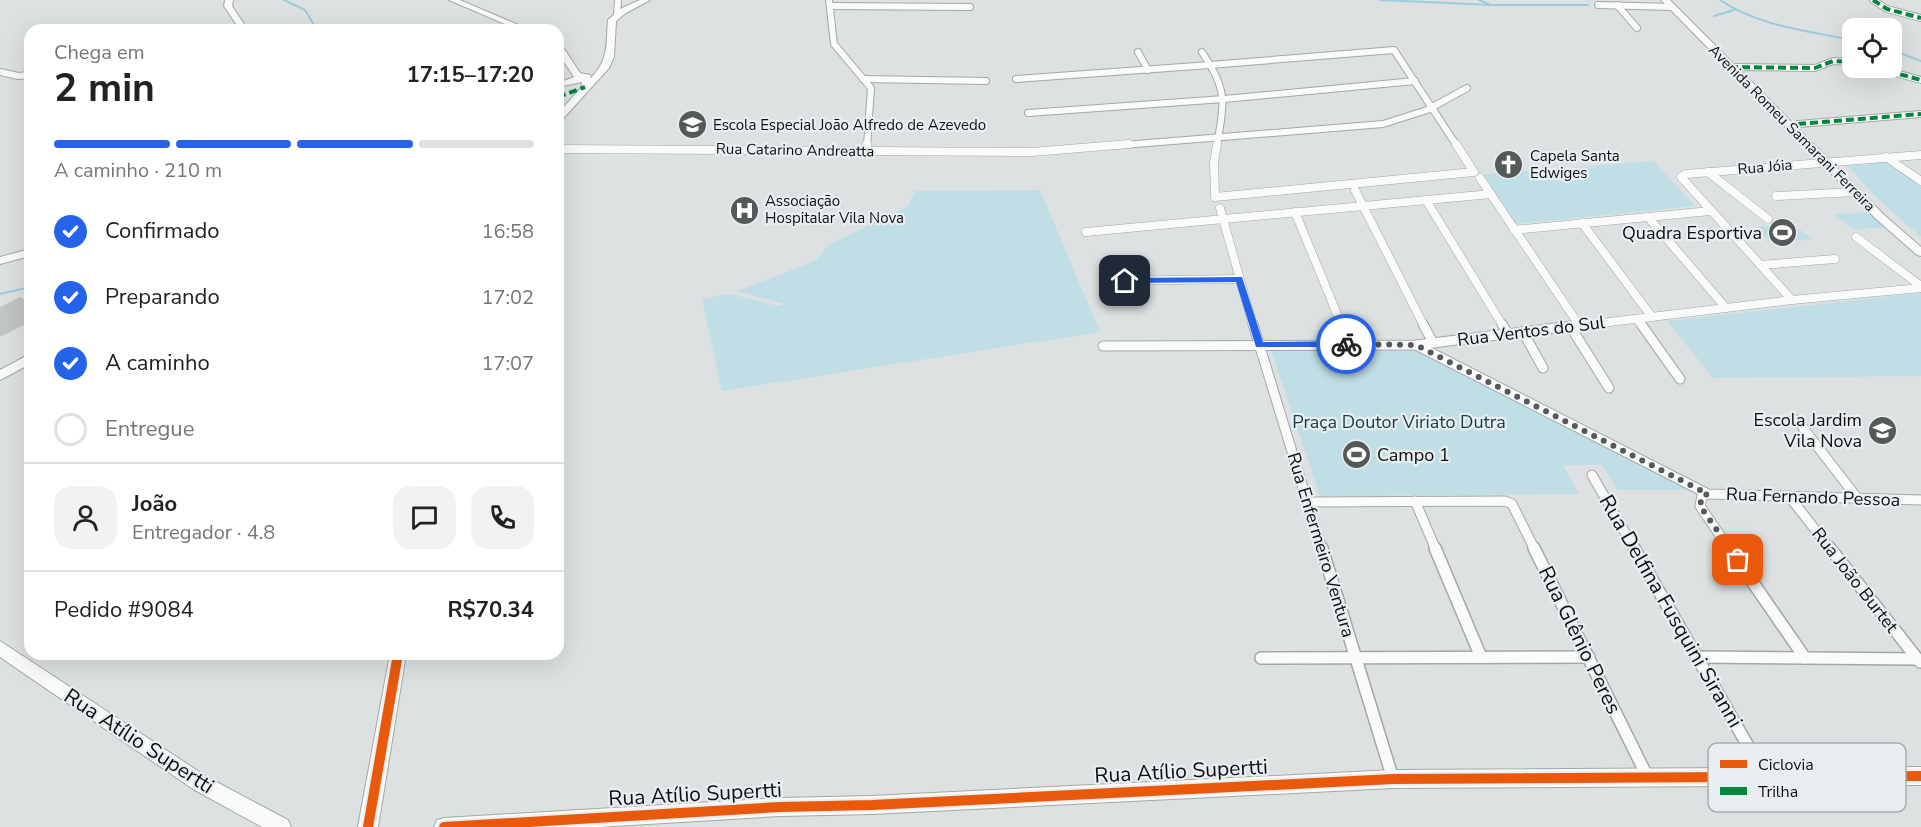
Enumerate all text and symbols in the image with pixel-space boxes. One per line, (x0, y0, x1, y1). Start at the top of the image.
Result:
map controls (1842, 18, 1902, 78)
button: locate (1842, 18, 1902, 78)
text: Chega em (54, 39, 145, 66)
street label: Avenida Romeu Samarani Ferreira (1704, 40, 1880, 216)
text: 17:15–17:20 (406, 60, 534, 90)
text: 2 min (54, 62, 155, 115)
school or university icon: Escola Especial João Alfredo de Azevedo (676, 109, 708, 141)
place label: Escola Especial João Alfredo de Azevedo (713, 115, 986, 135)
street label: Rua Catarino Andreatta (716, 139, 874, 161)
place label: Capela Santa Edwiges (1530, 146, 1620, 183)
church icon: Capela Santa Edwiges (1493, 149, 1525, 181)
street label: Rua Jóia (1737, 155, 1793, 179)
text: A caminho · 210 m (54, 157, 222, 184)
place label: Associação Hospitalar Vila Nova (765, 191, 904, 228)
hospital icon: Associação Hospitalar Vila Nova (728, 194, 760, 226)
icon: check (54, 215, 87, 248)
text: Confirmado (105, 216, 220, 246)
sports icon: Quadra Esportiva (1767, 217, 1799, 249)
text: 16:58 (481, 218, 534, 245)
place label: Quadra Esportiva (1622, 221, 1762, 245)
pin (1099, 255, 1150, 306)
icon: home (1108, 264, 1141, 297)
icon: check (54, 281, 87, 314)
text: Preparando (105, 282, 220, 312)
text: 17:02 (481, 284, 534, 311)
street label: Rua Ventos do Sul (1456, 310, 1607, 352)
courier (1316, 314, 1376, 374)
icon: bike (1330, 328, 1363, 361)
icon: check (54, 347, 87, 380)
text: A caminho (105, 348, 210, 378)
text: 17:07 (481, 350, 534, 377)
place label: Escola Jardim Vila Nova (1754, 408, 1862, 453)
park label: Praça Doutor Viriato Dutra (1292, 410, 1506, 434)
text: Entregue (105, 414, 194, 444)
school or university icon: Escola Jardim Vila Nova (1867, 414, 1899, 446)
sports icon: Campo 1 (1340, 439, 1372, 471)
place label: Campo 1 (1377, 443, 1450, 467)
street label: Rua Enfermeiro Ventura (1281, 450, 1361, 640)
street label: Rua Fernando Pessoa (1725, 482, 1901, 512)
button: person (54, 486, 117, 549)
button: chat (393, 486, 456, 549)
button: phone (471, 486, 534, 549)
text: João (132, 489, 177, 519)
street label: Rua Delfina Fusquini Siranni (1593, 489, 1749, 733)
text: Entregador · 4.8 (132, 519, 275, 546)
street label: Rua João Burtet (1806, 522, 1904, 638)
pin (1712, 534, 1763, 585)
icon: bag (1721, 543, 1754, 576)
street label: Rua Glênio Peres (1532, 561, 1628, 719)
text: Pedido #9084 (54, 595, 194, 625)
text: R$70.34 (447, 595, 534, 625)
street label: Rua Atílio Supertti (59, 682, 219, 800)
legend (1708, 743, 1906, 812)
street label: Rua Atílio Supertti (1094, 752, 1268, 790)
text: Ciclovia (1758, 754, 1814, 776)
street label: Rua Atílio Supertti (608, 775, 782, 813)
text: Trilha (1758, 781, 1798, 803)

